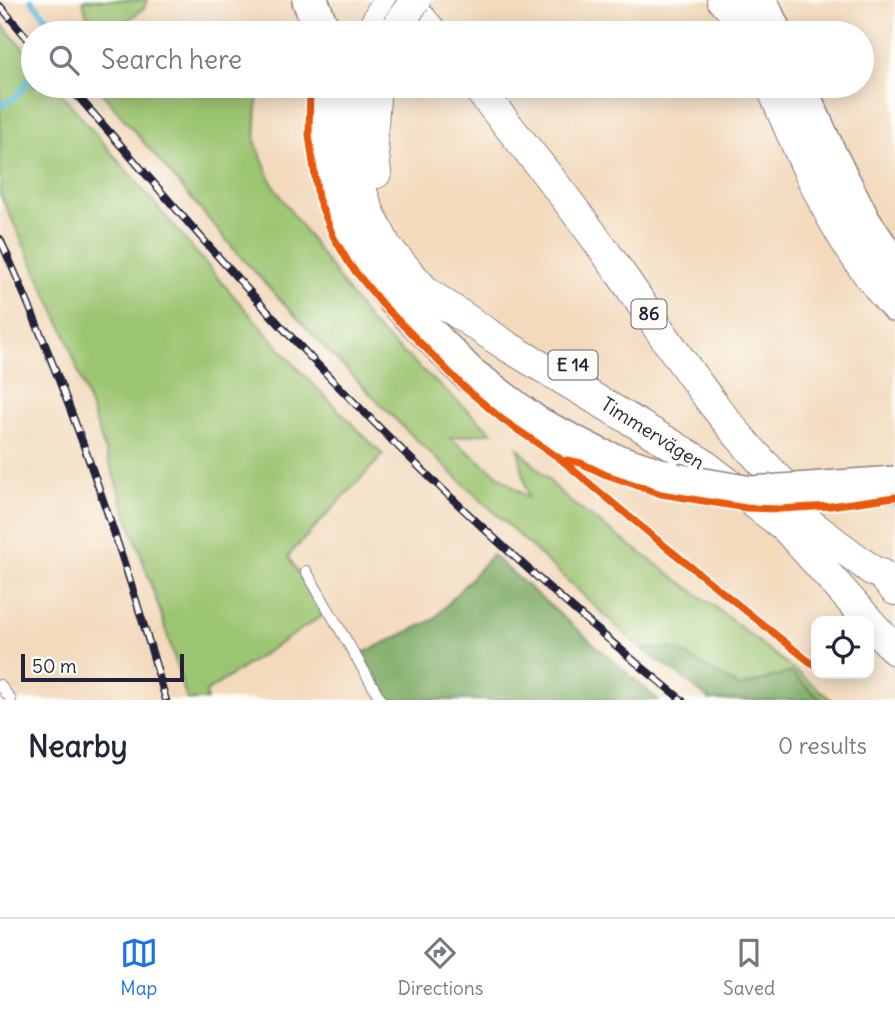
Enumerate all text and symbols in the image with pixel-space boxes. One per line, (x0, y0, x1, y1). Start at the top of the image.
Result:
search box (21, 21, 874, 98)
icon: search (45, 41, 83, 79)
text: Search here (101, 43, 242, 76)
road number: 86 (632, 300, 666, 328)
road number: E 14 (548, 351, 598, 380)
street label: Timmervägen (597, 392, 709, 474)
map controls (811, 616, 874, 679)
button: locate (811, 616, 874, 679)
scale bar (21, 651, 184, 683)
text: 50 m (32, 654, 77, 678)
text: Nearby (28, 727, 128, 765)
text: 0 results (778, 731, 867, 760)
tab: Map (120, 934, 158, 1000)
tab: Directions (398, 934, 483, 1000)
tab: Saved (723, 934, 775, 1000)

